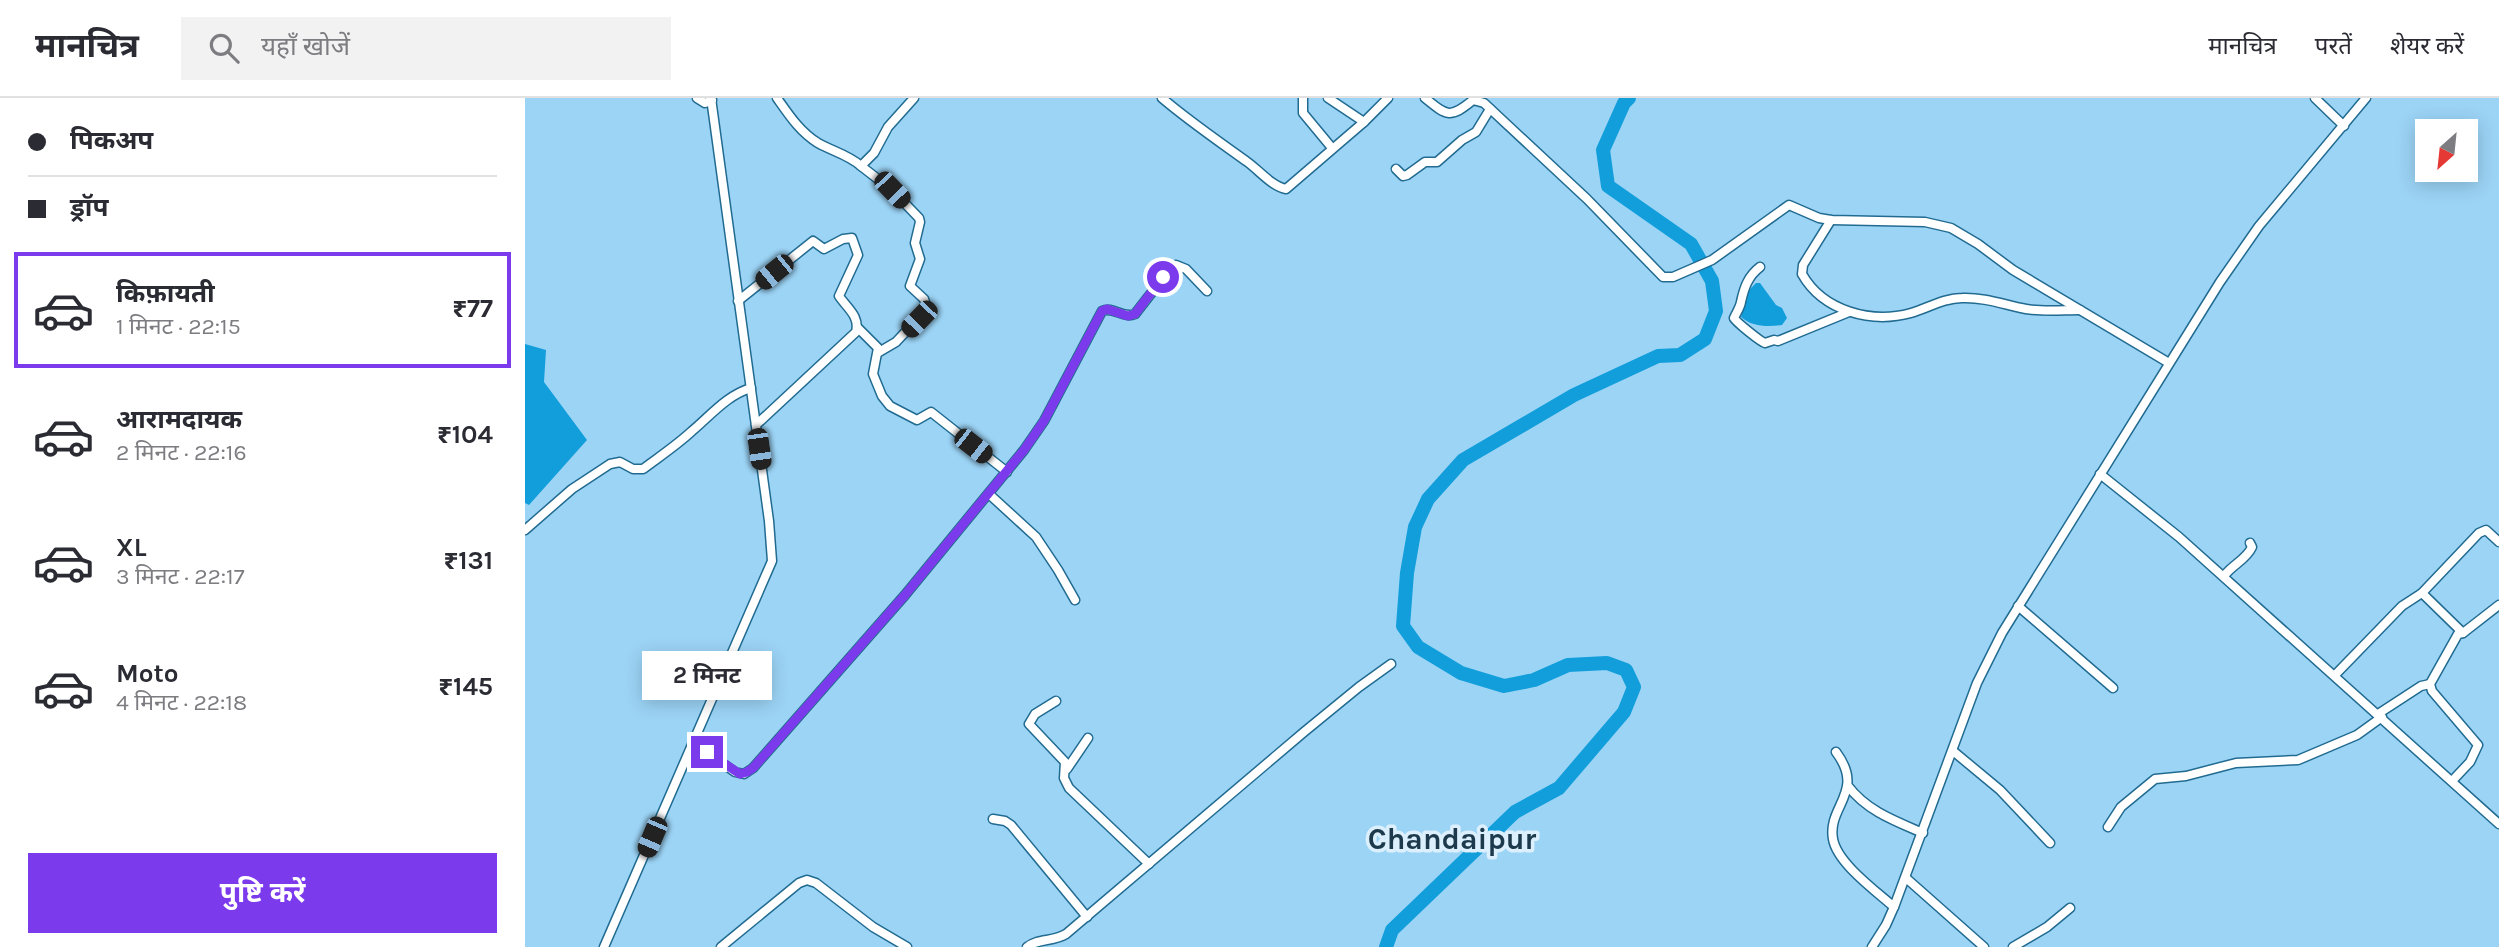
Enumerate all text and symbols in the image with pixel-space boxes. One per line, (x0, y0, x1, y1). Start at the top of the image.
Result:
search box (181, 17, 671, 80)
text: मानचित्र (35, 27, 139, 65)
icon: search (205, 29, 243, 67)
text: यहाँ खोजें (261, 31, 350, 62)
text: मानचित्र (2208, 32, 2277, 60)
text: परतें (2315, 32, 2352, 60)
text: शेयर करें (2390, 32, 2464, 60)
north arrow (2415, 119, 2478, 182)
map controls (2415, 119, 2478, 182)
text: पिकअप (70, 125, 153, 156)
car (870, 168, 915, 212)
text: ड्रॉप (70, 192, 108, 223)
car (752, 251, 797, 293)
route start (1147, 261, 1179, 293)
text: किफ़ायती (116, 278, 215, 309)
icon: car (32, 279, 95, 342)
text: ₹77 (452, 293, 493, 324)
car (897, 297, 942, 341)
text: 1 मिनट · 22:15 (116, 313, 241, 340)
text: आरामदायक (116, 404, 242, 435)
icon: car (32, 405, 95, 468)
text: ₹104 (437, 419, 493, 450)
car (950, 425, 997, 467)
car (746, 427, 773, 471)
text: 2 मिनट · 22:16 (116, 439, 247, 466)
icon: car (32, 531, 95, 594)
text: XL (116, 532, 147, 563)
text: ₹131 (443, 545, 493, 576)
text: 3 मिनट · 22:17 (116, 563, 245, 590)
callout: 2 मिनट (642, 650, 772, 700)
icon: car (32, 657, 95, 720)
text: Moto (116, 658, 178, 689)
text: 2 मिनट (673, 662, 741, 689)
text: ₹145 (438, 671, 493, 702)
text: 4 मिनट · 22:18 (116, 689, 247, 716)
route end (691, 736, 723, 768)
car (635, 814, 670, 860)
district label: Chandaipur (1368, 821, 1537, 857)
button: पुष्टि करें (28, 853, 497, 933)

